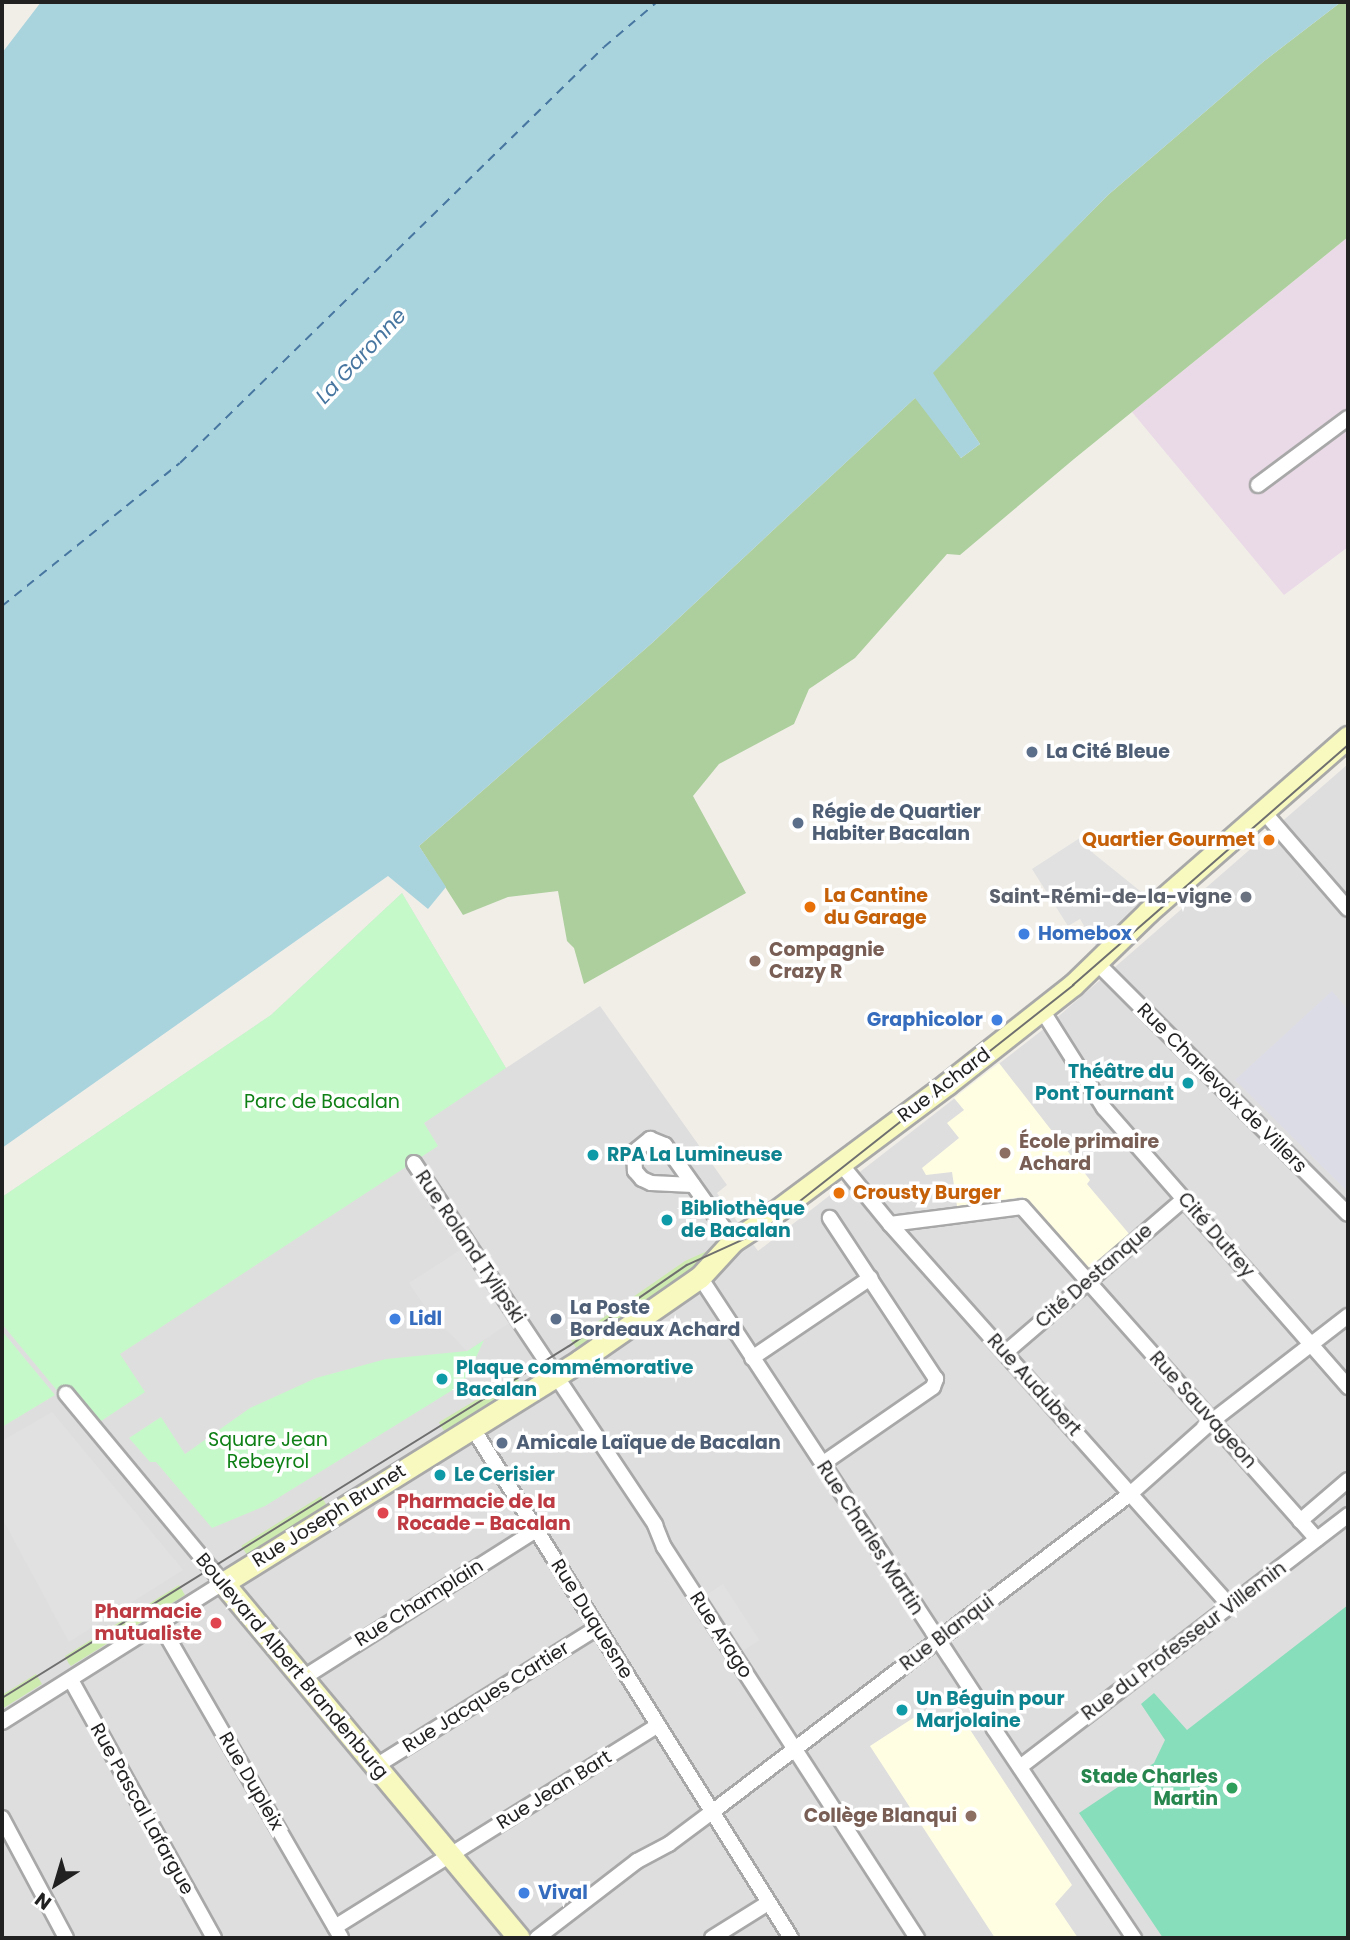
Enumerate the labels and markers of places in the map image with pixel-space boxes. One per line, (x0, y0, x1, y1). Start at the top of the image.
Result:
place label: La Cité Bleue (1046, 741, 1170, 763)
marker: La Cité Bleue (1024, 744, 1040, 760)
place label: Régie de Quartier Habiter Bacalan (812, 801, 981, 845)
marker: Régie de Quartier Habiter Bacalan (790, 815, 806, 831)
place label: Quartier Gourmet (1082, 829, 1255, 851)
marker: Quartier Gourmet (1261, 832, 1277, 848)
place label: La Cantine du Garage (824, 885, 928, 929)
place label: Saint-Rémi-de-la-vigne (989, 886, 1232, 908)
marker: Saint-Rémi-de-la-vigne (1238, 889, 1254, 905)
marker: La Cantine du Garage (802, 899, 818, 915)
place label: Homebox (1038, 923, 1132, 945)
marker: Homebox (1016, 926, 1032, 942)
place label: Compagnie Crazy R (769, 939, 885, 983)
marker: Compagnie Crazy R (747, 953, 763, 969)
place label: Graphicolor (867, 1009, 983, 1031)
marker: Graphicolor (989, 1012, 1005, 1028)
place label: Théâtre du Pont Tournant (1035, 1061, 1174, 1105)
marker: Théâtre du Pont Tournant (1180, 1075, 1196, 1091)
place label: École primaire Achard (1019, 1131, 1159, 1175)
place label: RPA La Lumineuse (607, 1144, 782, 1166)
marker: École primaire Achard (997, 1145, 1013, 1161)
marker: RPA La Lumineuse (585, 1147, 601, 1163)
place label: Crousty Burger (853, 1182, 1001, 1204)
marker: Crousty Burger (831, 1185, 847, 1201)
place label: Bibliothèque de Bacalan (681, 1198, 805, 1242)
marker: Bibliothèque de Bacalan (659, 1212, 675, 1228)
place label: La Poste Bordeaux Achard (570, 1297, 741, 1341)
place label: Lidl (409, 1308, 442, 1330)
marker: Lidl (387, 1311, 403, 1327)
marker: La Poste Bordeaux Achard (548, 1311, 564, 1327)
place label: Plaque commémorative Bacalan (456, 1357, 694, 1401)
marker: Plaque commémorative Bacalan (434, 1371, 450, 1387)
place label: Amicale Laïque de Bacalan (516, 1432, 781, 1454)
marker: Amicale Laïque de Bacalan (494, 1435, 510, 1451)
place label: Le Cerisier (454, 1464, 555, 1486)
marker: Le Cerisier (432, 1467, 448, 1483)
place label: Pharmacie de la Rocade - Bacalan (397, 1491, 571, 1535)
marker: Pharmacie de la Rocade - Bacalan (375, 1505, 391, 1521)
place label: Pharmacie mutualiste (94, 1601, 202, 1645)
marker: Pharmacie mutualiste (208, 1615, 224, 1631)
place label: Un Béguin pour Marjolaine (916, 1688, 1065, 1732)
marker: Un Béguin pour Marjolaine (894, 1702, 910, 1718)
place label: Stade Charles Martin (1081, 1766, 1218, 1810)
marker: Stade Charles Martin (1224, 1780, 1240, 1796)
place label: Collège Blanqui (804, 1805, 957, 1827)
marker: Collège Blanqui (963, 1808, 979, 1824)
place label: Vival (538, 1882, 588, 1904)
marker: Vival (516, 1885, 532, 1901)

